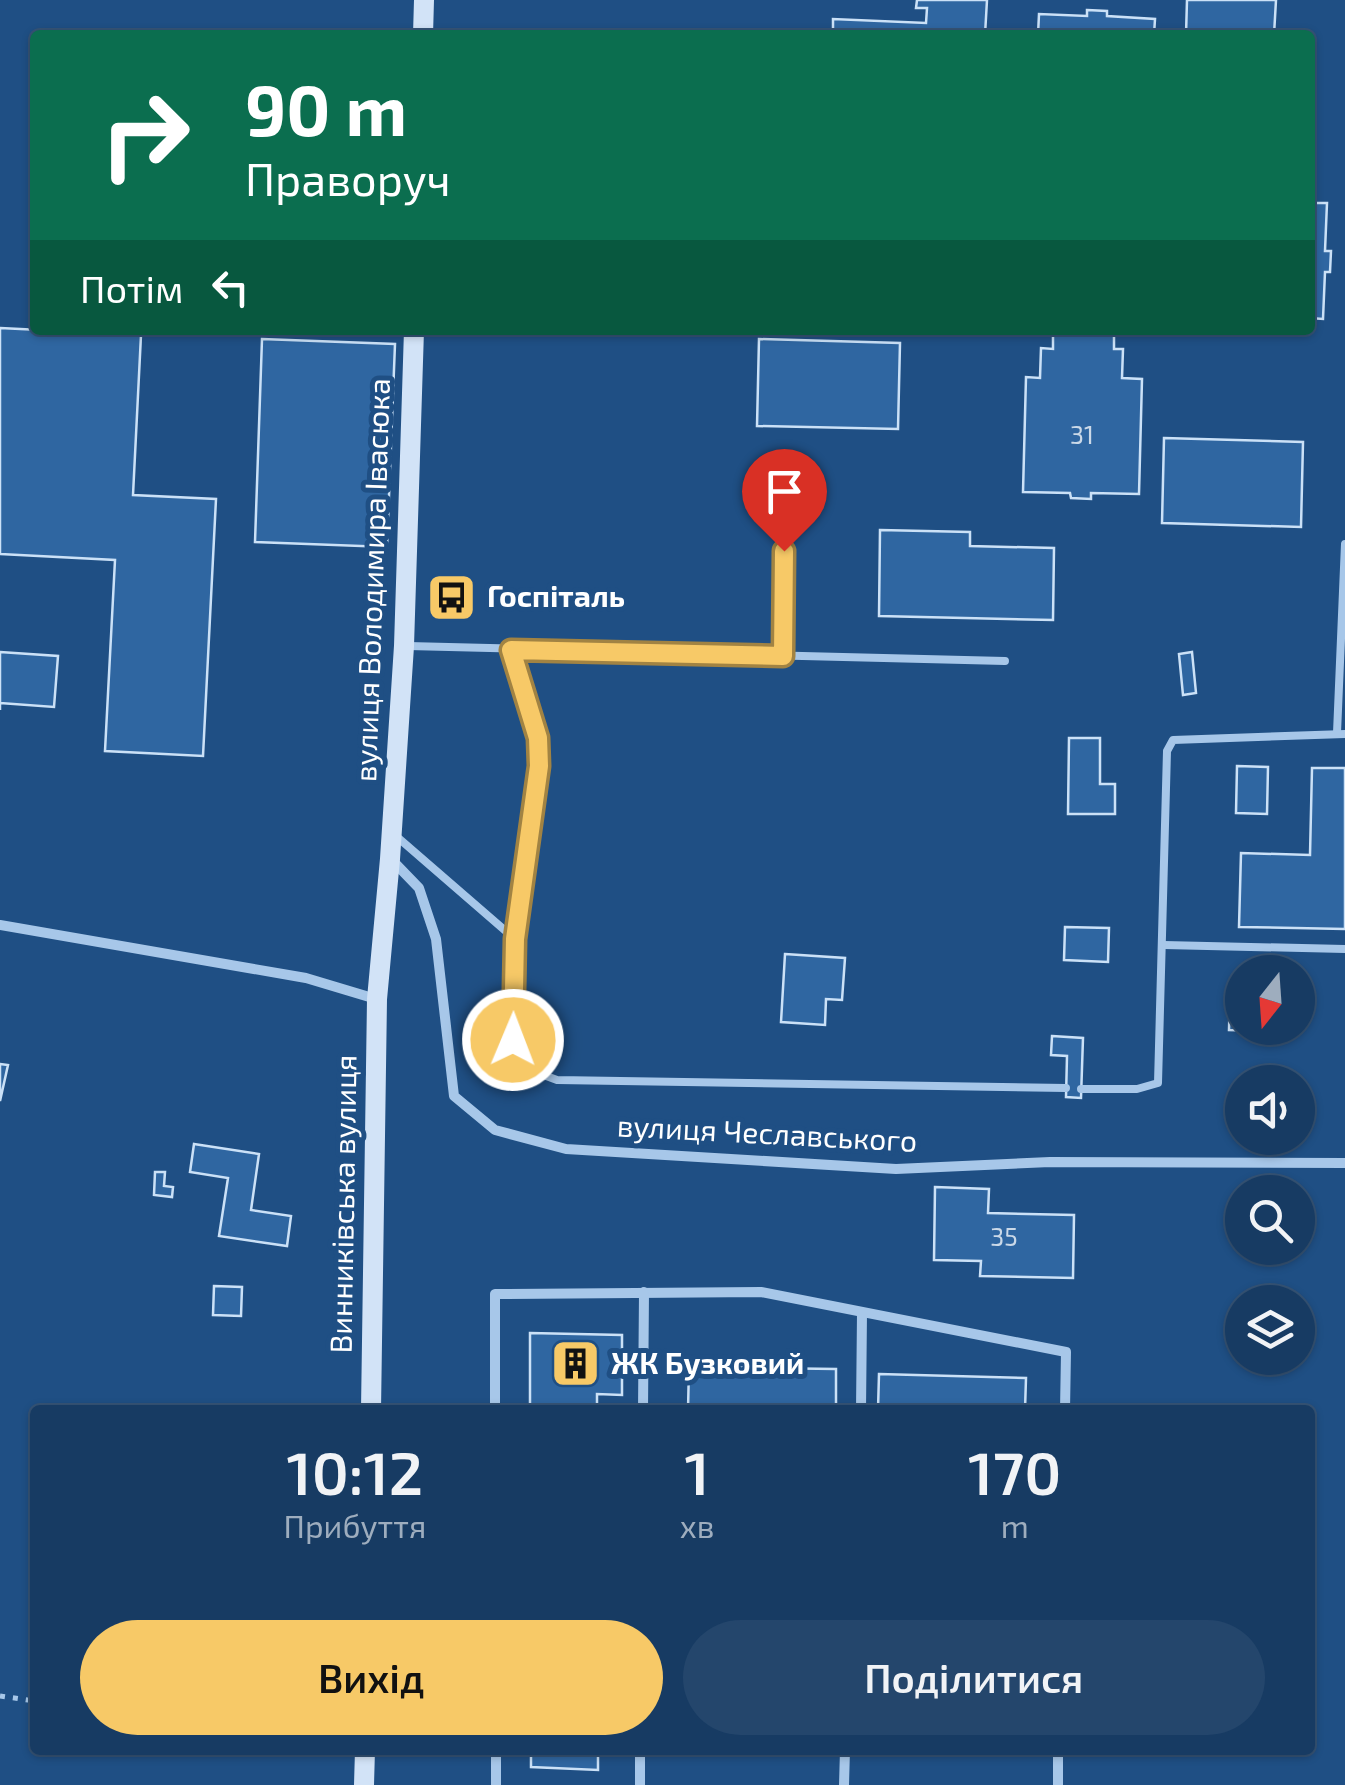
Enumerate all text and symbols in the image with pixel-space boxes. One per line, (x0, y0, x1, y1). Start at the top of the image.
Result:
text: 90 m (245, 66, 407, 150)
icon: right (80, 70, 210, 200)
text: Праворуч (245, 151, 451, 205)
icon: left (203, 260, 258, 315)
text: Потім (80, 265, 183, 311)
street label: вулиця Володимира Івасюка (346, 377, 397, 782)
house number: 31 (1070, 419, 1094, 449)
pin (742, 449, 827, 552)
icon: arrive (757, 464, 812, 519)
bus stop icon: Госпіталь (426, 571, 478, 623)
place label: Госпіталь (487, 577, 625, 613)
north arrow (1225, 955, 1315, 1045)
map controls (1225, 955, 1315, 1375)
position arrow (461, 988, 565, 1092)
street label: Винниківська вулиця (321, 1054, 364, 1354)
button: sound (1225, 1065, 1315, 1155)
street label: вулиця Чеславського (616, 1106, 918, 1159)
button: search (1225, 1175, 1315, 1265)
house number: 35 (990, 1221, 1018, 1251)
button: layers (1225, 1285, 1315, 1375)
building icon: ЖК Бузковий (550, 1338, 602, 1390)
place label: ЖК Бузковий (611, 1344, 804, 1381)
text: 10:12 (287, 1435, 423, 1507)
text: 1 (685, 1435, 710, 1507)
text: 170 (968, 1435, 1061, 1507)
text: Прибуття (284, 1506, 426, 1544)
text: хв (680, 1506, 715, 1544)
text: m (1001, 1506, 1029, 1544)
button: Вихід (80, 1620, 663, 1735)
button: Поділитися (683, 1620, 1265, 1735)

